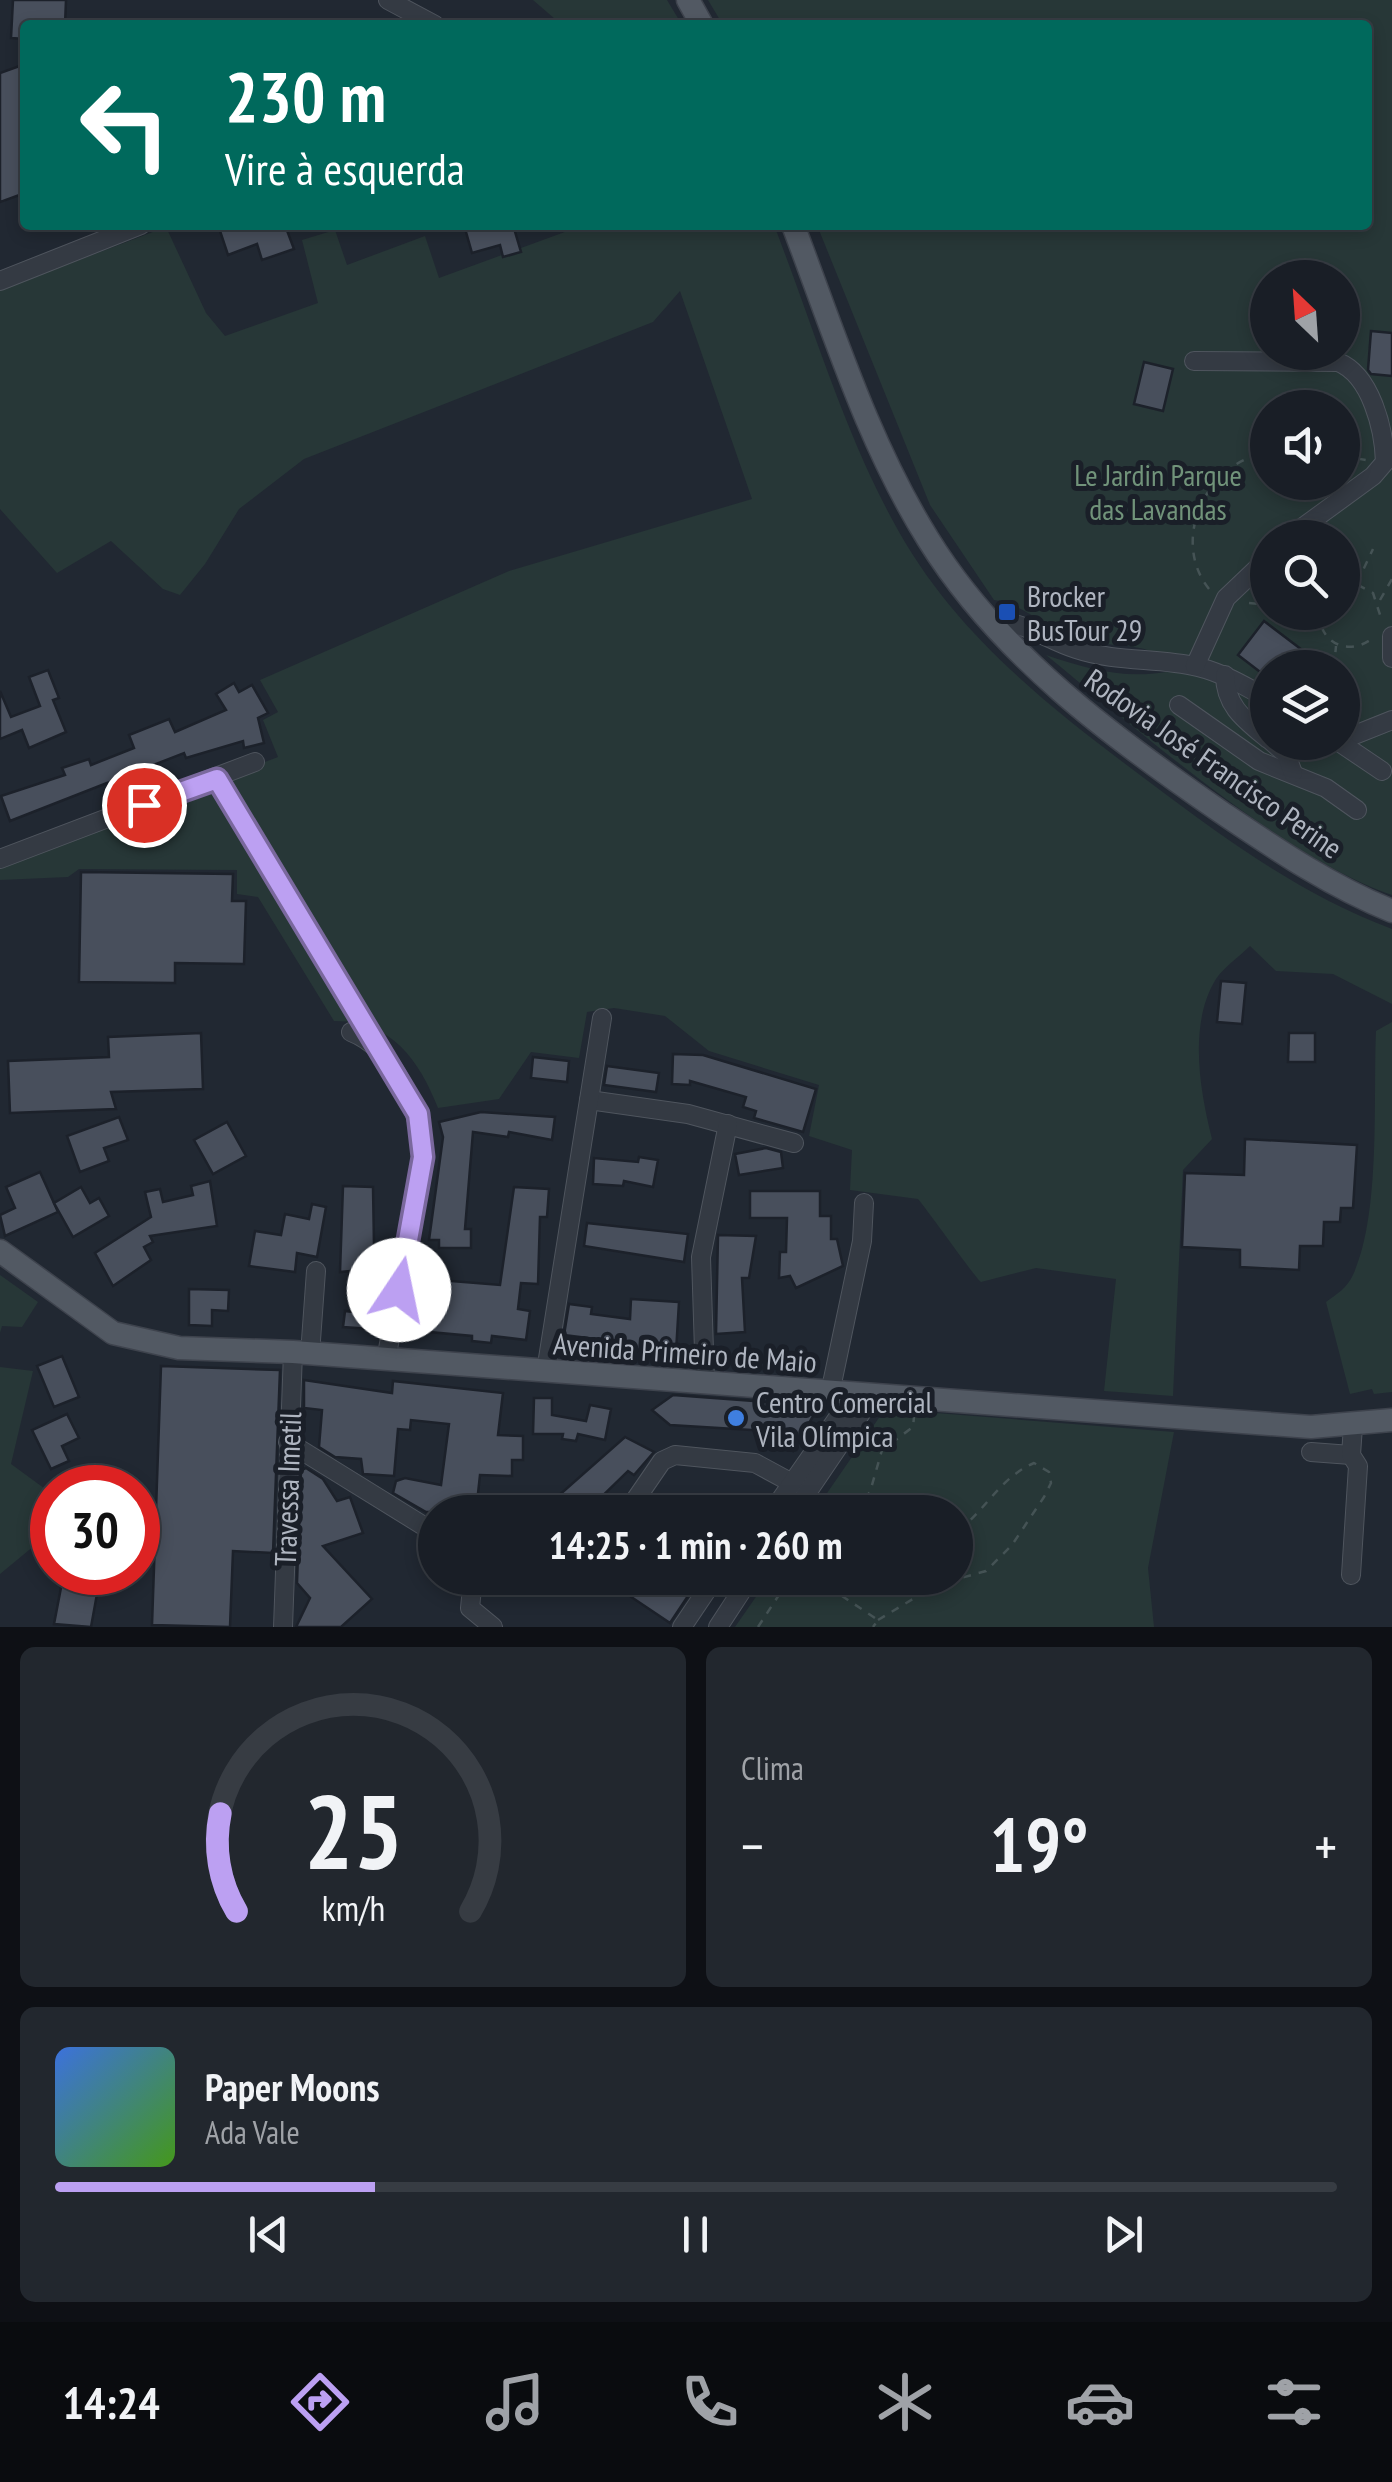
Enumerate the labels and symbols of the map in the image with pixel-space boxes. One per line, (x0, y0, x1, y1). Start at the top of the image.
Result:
north arrow (1250, 260, 1360, 370)
park label: Le Jardin Parque das Lavandas (1074, 455, 1242, 528)
place label: Brocker BusTour 29 (1027, 576, 1142, 649)
marker: Brocker BusTour 29 (996, 601, 1018, 623)
street label: Rodovia José Francisco Perine (1078, 659, 1350, 867)
pin (102, 763, 187, 848)
position arrow (347, 1238, 451, 1342)
street label: Avenida Primeiro de Maio (552, 1323, 818, 1381)
place label: Centro Comercial Vila Olímpica (755, 1382, 932, 1455)
marker: Centro Comercial Vila Olímpica (725, 1407, 747, 1429)
street label: Travessa Imetil (265, 1411, 309, 1567)
speed limit sign: 30 (30, 1465, 160, 1595)

